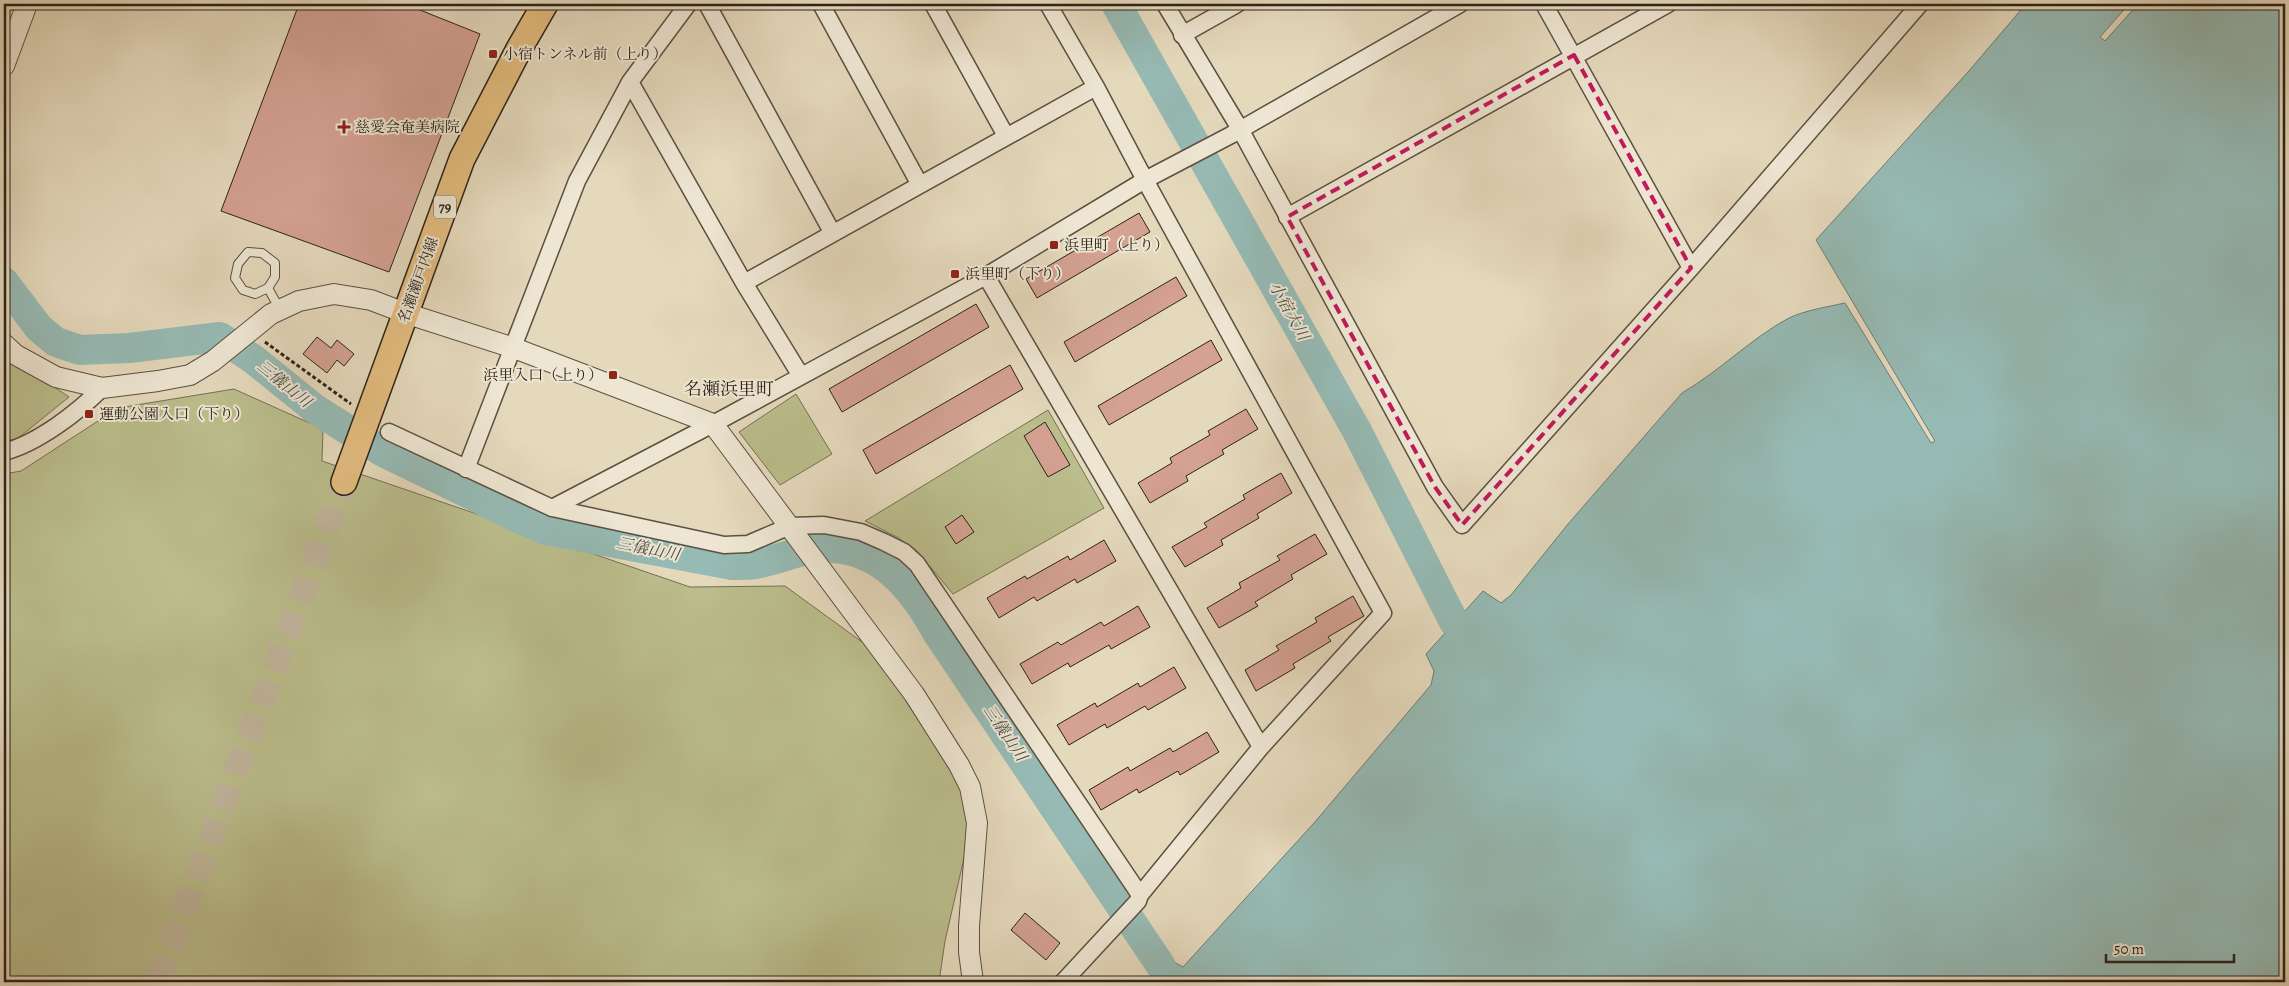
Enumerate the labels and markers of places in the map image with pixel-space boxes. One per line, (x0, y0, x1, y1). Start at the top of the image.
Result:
place label: 小宿トンネル前（上り） (503, 44, 668, 64)
marker: 小宿トンネル前（上り） (487, 48, 499, 60)
place label: 慈愛会奄美病院 (355, 117, 460, 137)
marker: 慈愛会奄美病院 (337, 120, 351, 134)
place label: 浜里町（上り） (1064, 235, 1169, 255)
marker: 浜里町（上り） (1048, 239, 1060, 251)
place label: 浜里町（下り） (965, 264, 1070, 284)
marker: 浜里町（下り） (949, 268, 961, 280)
place label: 浜里入口（上り） (483, 365, 603, 385)
marker: 浜里入口（上り） (607, 369, 619, 381)
place label: 運動公園入口（下り） (99, 404, 249, 424)
marker: 運動公園入口（下り） (83, 408, 95, 420)

